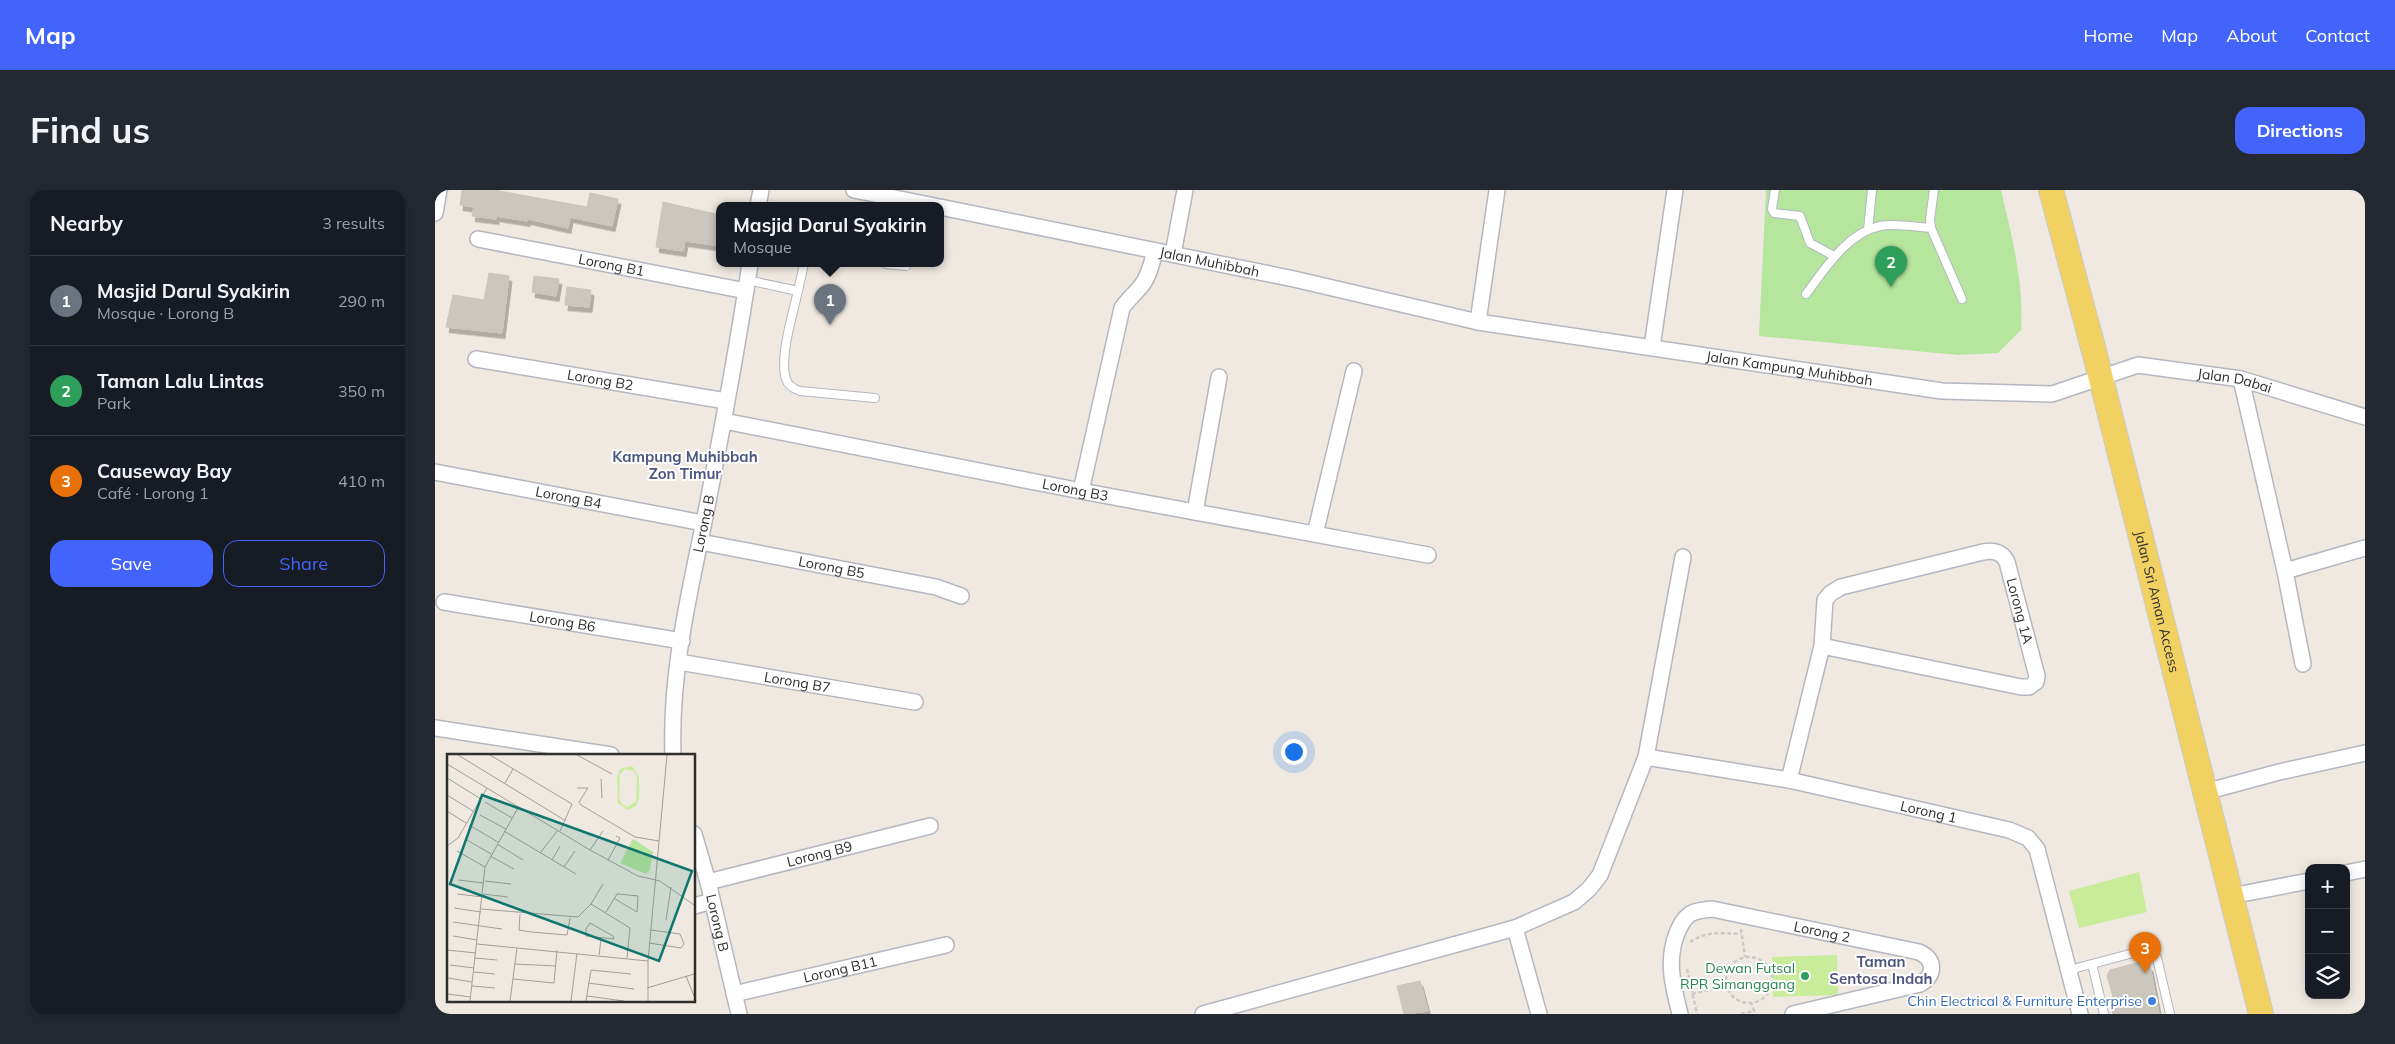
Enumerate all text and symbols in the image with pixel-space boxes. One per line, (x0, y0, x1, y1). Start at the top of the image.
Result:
text: Map (25, 20, 76, 50)
text: Home (2083, 24, 2133, 47)
text: Map (2161, 24, 2198, 47)
text: About (2226, 24, 2277, 47)
text: Contact (2305, 24, 2370, 47)
button: Directions (2235, 107, 2365, 154)
text: Find us (30, 108, 150, 152)
popup (716, 202, 944, 267)
text: Nearby (50, 210, 123, 236)
text: 3 results (322, 213, 385, 233)
text: Masjid Darul Syakirin (733, 213, 927, 237)
text: Mosque (733, 237, 792, 257)
street label: Jalan Muhibbah (1158, 243, 1261, 281)
pin: 2 (1875, 246, 1907, 287)
street label: Lorong B1 (577, 250, 646, 280)
text: Masjid Darul Syakirin (97, 279, 290, 303)
pin: 1 (814, 284, 846, 325)
text: 1 (61, 291, 71, 311)
text: 290 m (338, 291, 385, 311)
text: Mosque · Lorong B (97, 303, 234, 323)
street label: Jalan Kampung Muhibbah (1705, 347, 1874, 390)
street label: Jalan Dabai (2196, 364, 2274, 397)
street label: Lorong B2 (566, 365, 635, 394)
text: Taman Lalu Lintas (97, 369, 264, 393)
text: 2 (61, 381, 71, 401)
text: 350 m (338, 381, 385, 401)
text: Park (97, 393, 131, 413)
district label: Kampung Muhibbah Zon Timur (612, 447, 758, 483)
text: Causeway Bay (97, 459, 231, 483)
text: 3 (61, 471, 71, 491)
text: 410 m (338, 471, 385, 491)
street label: Lorong B3 (1041, 475, 1110, 505)
street label: Lorong B4 (534, 482, 604, 513)
text: Café · Lorong 1 (97, 483, 209, 503)
street label: Lorong B (689, 493, 718, 554)
street label: Jalan Sri Aman Access (2131, 529, 2184, 674)
button: Save (50, 540, 213, 587)
button: Share (223, 540, 385, 587)
street label: Lorong B5 (797, 552, 866, 582)
street label: Lorong 1A (2003, 576, 2037, 646)
street label: Lorong B6 (528, 607, 597, 636)
street label: Lorong B7 (763, 668, 832, 697)
your location (1281, 739, 1307, 765)
inset map (447, 754, 695, 1002)
street label: Lorong 1 (1899, 797, 1959, 827)
street label: Lorong B9 (785, 837, 854, 871)
map controls (2305, 864, 2350, 999)
button: + (2305, 864, 2350, 909)
street label: Lorong B (702, 892, 733, 953)
button: − (2305, 909, 2350, 954)
street label: Lorong 2 (1792, 917, 1852, 946)
pin: 3 (2129, 932, 2161, 973)
street label: Lorong B11 (802, 952, 879, 987)
district label: Taman Sentosa Indah (1829, 952, 1933, 988)
button: layers (2305, 954, 2350, 999)
place label: Dewan Futsal RPR Simanggang (1680, 959, 1795, 993)
marker: Dewan Futsal RPR Simanggang (1799, 970, 1811, 982)
place label: Chin Electrical & Furniture Enterprise (1907, 992, 2142, 1010)
marker: Chin Electrical & Furniture Enterprise (2146, 995, 2158, 1007)

